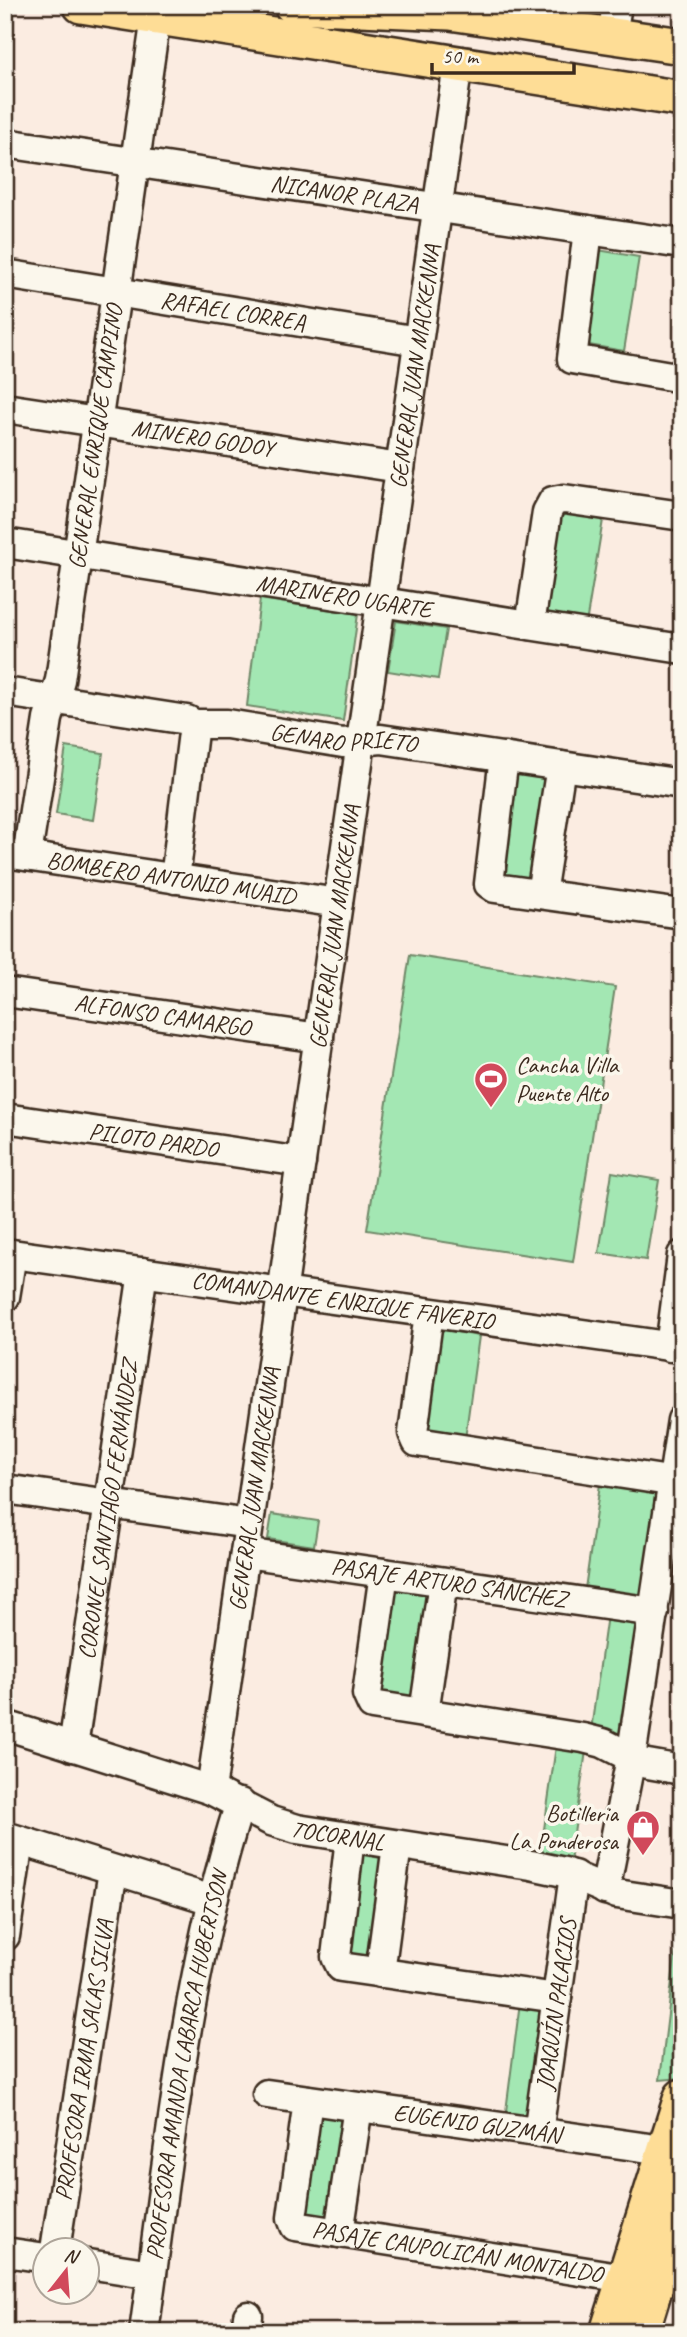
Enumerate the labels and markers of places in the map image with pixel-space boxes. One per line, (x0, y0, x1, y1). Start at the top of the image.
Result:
place label: Cancha Villa Puente Alto (516, 1050, 620, 1108)
sports icon: Cancha Villa Puente Alto (472, 1060, 510, 1109)
place label: Botilleria La Ponderosa (509, 1798, 619, 1856)
shop icon: Botilleria La Ponderosa (624, 1808, 662, 1857)

